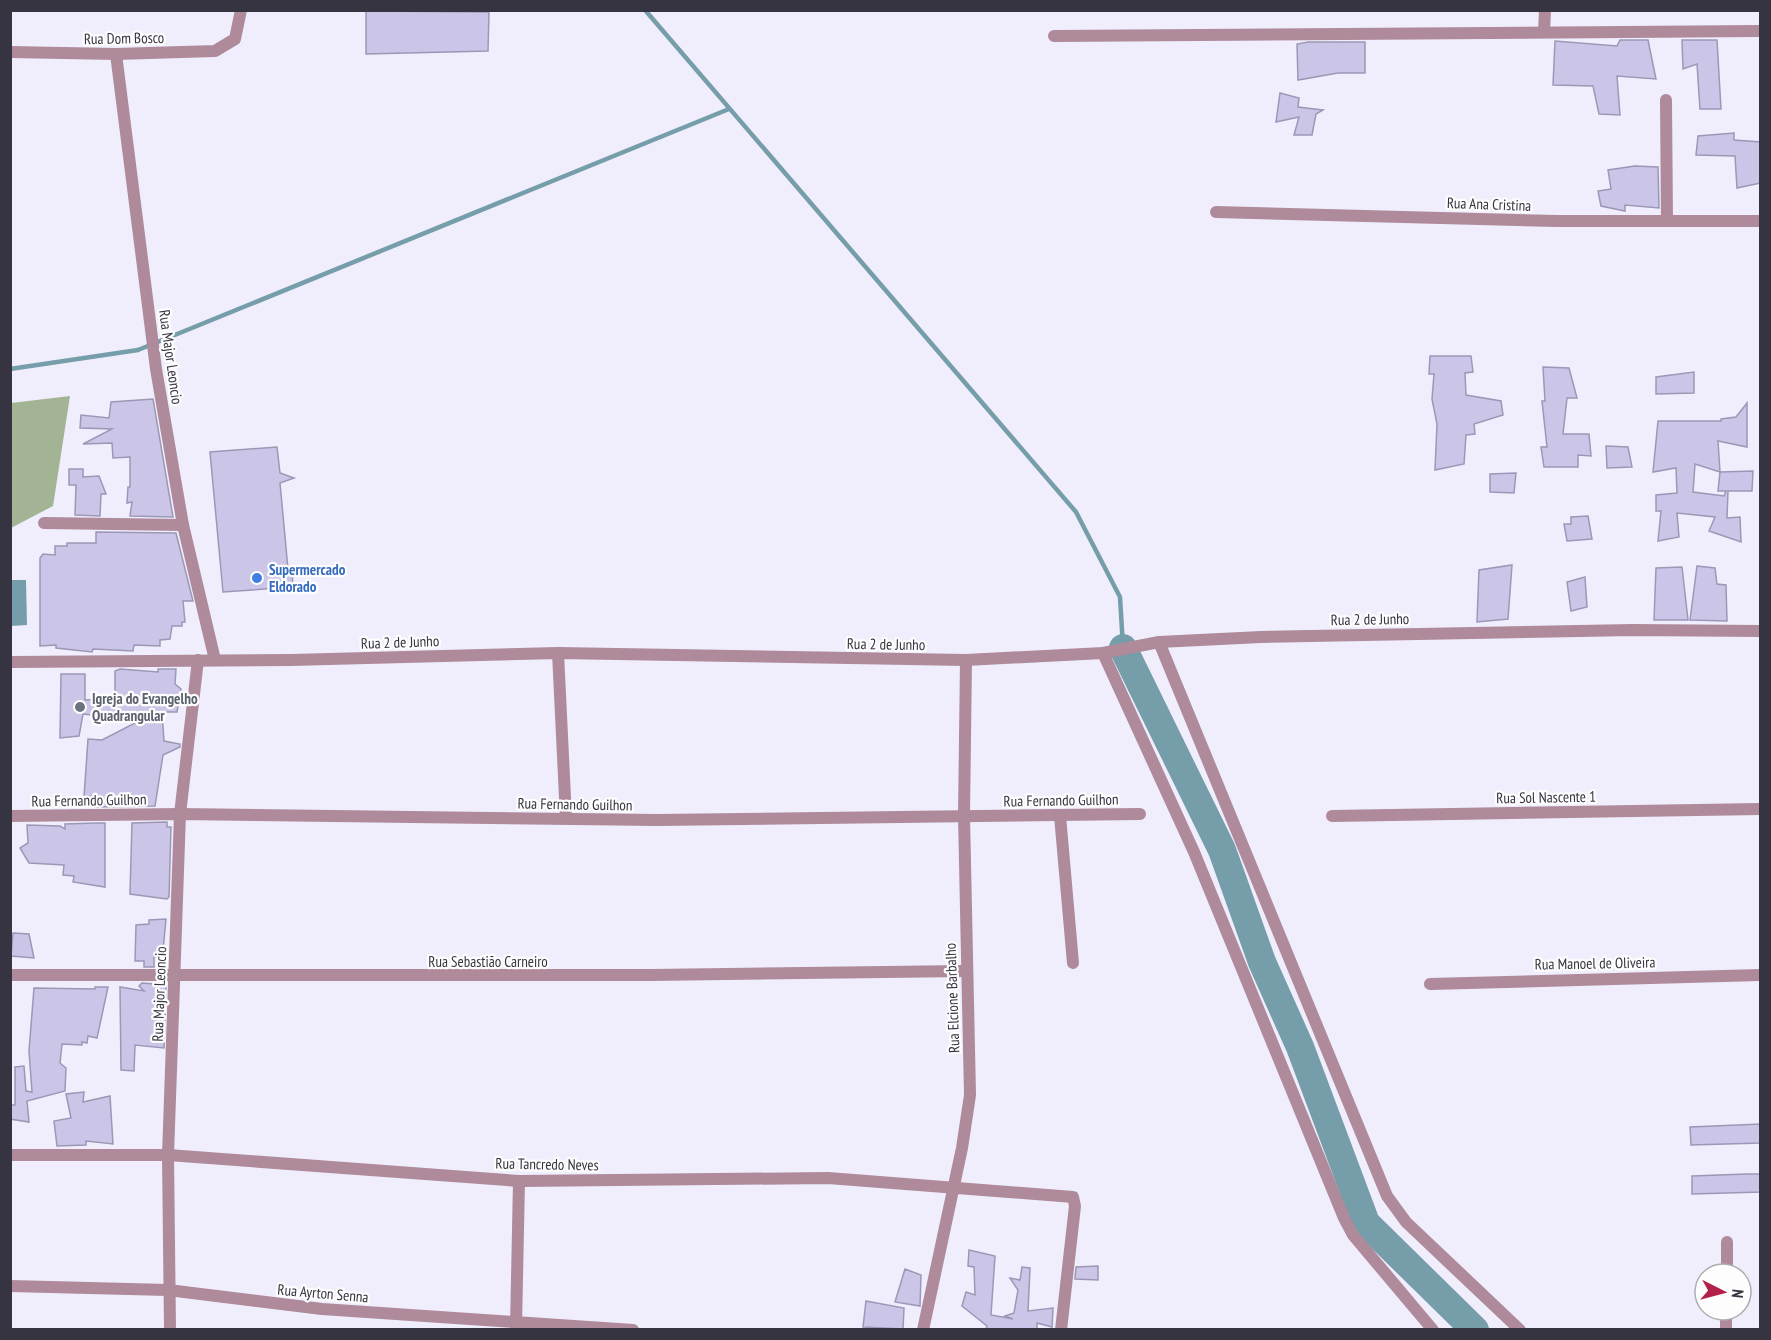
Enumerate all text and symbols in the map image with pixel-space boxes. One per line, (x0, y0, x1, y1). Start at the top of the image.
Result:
street label: Rua Dom Bosco (84, 28, 164, 48)
street label: Rua Ana Cristina (1446, 193, 1532, 215)
street label: Rua Major Leoncio (155, 309, 187, 405)
place label: Supermercado Eldorado (269, 560, 346, 596)
marker: Supermercado Eldorado (250, 571, 264, 585)
street label: Rua 2 de Junho (1331, 609, 1409, 629)
street label: Rua 2 de Junho (360, 631, 440, 653)
street label: Rua 2 de Junho (847, 634, 925, 654)
place label: Igreja do Evangelho Quadrangular (92, 689, 198, 725)
marker: Igreja do Evangelho Quadrangular (73, 700, 87, 714)
street label: Rua Sol Nascente 1 (1496, 787, 1596, 807)
street label: Rua Fernando Guilhon (31, 789, 147, 811)
street label: Rua Fernando Guilhon (1003, 789, 1119, 811)
street label: Rua Fernando Guilhon (517, 793, 633, 815)
street label: Rua Elcione Barbalho (941, 943, 963, 1053)
street label: Rua Major Leoncio (148, 946, 170, 1042)
street label: Rua Sebastião Carneiro (428, 952, 548, 971)
street label: Rua Manoel de Oliveira (1535, 952, 1655, 974)
street label: Rua Tancredo Neves (495, 1154, 599, 1174)
north arrow (1693, 1262, 1753, 1322)
street label: Rua Ayrton Senna (277, 1280, 369, 1306)
text: N (1728, 1288, 1748, 1299)

